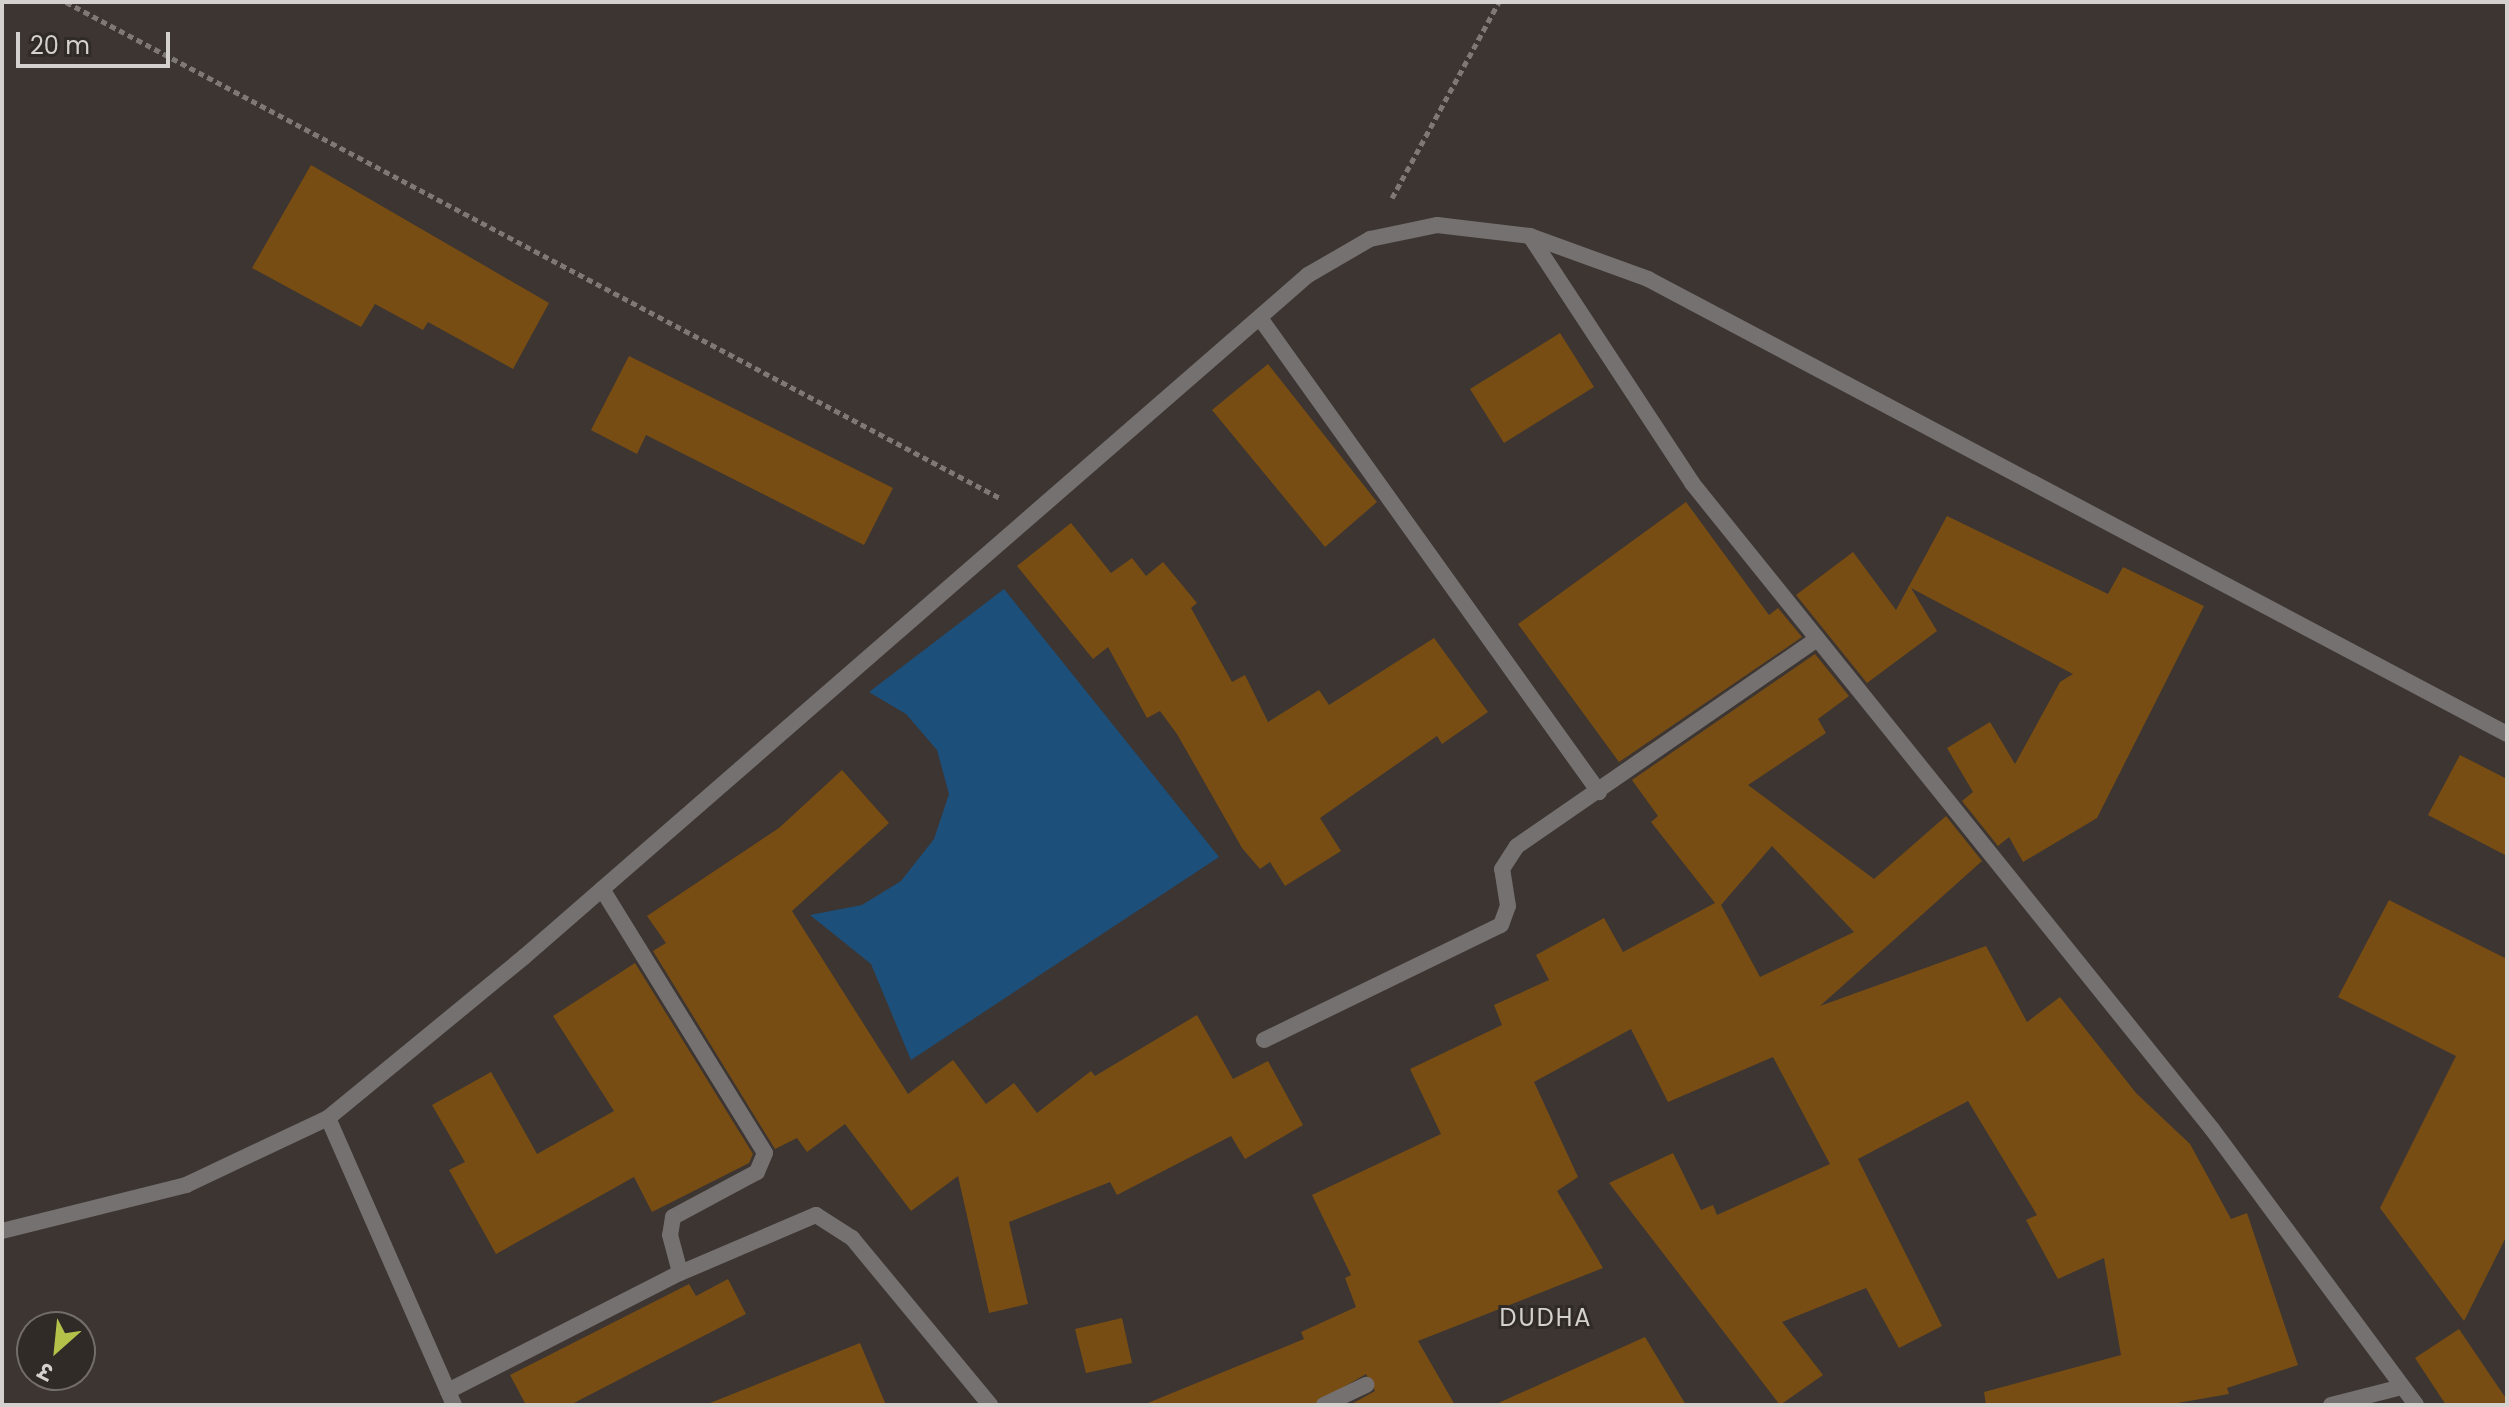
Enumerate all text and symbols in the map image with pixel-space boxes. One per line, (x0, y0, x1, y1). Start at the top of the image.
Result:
scale bar (20, 16, 174, 66)
text: 20 m (30, 29, 90, 62)
district label: DUDHA (1500, 1304, 1592, 1332)
north arrow (16, 1311, 96, 1391)
text: उ (33, 1354, 58, 1388)

